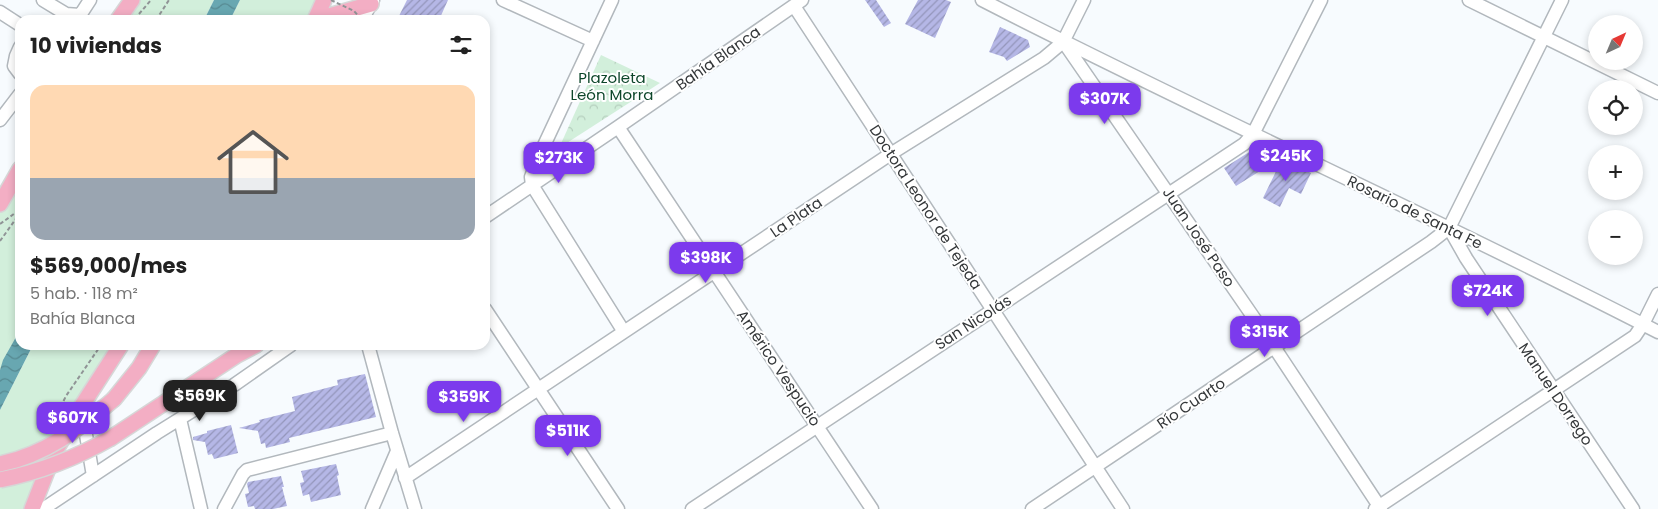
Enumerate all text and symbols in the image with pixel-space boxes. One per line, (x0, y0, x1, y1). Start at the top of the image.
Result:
north arrow (1588, 15, 1642, 70)
map controls (1588, 15, 1643, 265)
street label: Bahía Blanca (672, 21, 764, 95)
text: 10 viviendas (30, 31, 162, 60)
icon: filters (447, 31, 475, 59)
park label: Plazoleta León Morra (571, 67, 653, 105)
button: locate (1588, 80, 1643, 135)
pin: $307K (1070, 82, 1140, 125)
text: $307K (1080, 87, 1130, 110)
icon: home (208, 117, 298, 207)
street label: Doctora Leonor de Tejeda (865, 121, 987, 293)
pin: $245K (1251, 140, 1321, 182)
pin: $273K (524, 142, 594, 184)
text: $245K (1260, 144, 1312, 167)
button: + (1588, 145, 1643, 200)
text: $273K (534, 146, 584, 169)
street label: Rosario de Santa Fe (1344, 170, 1486, 254)
street label: Juan José Paso (1158, 183, 1240, 291)
street label: La Plata (766, 192, 826, 242)
button: − (1588, 210, 1643, 265)
pin: $398K (671, 242, 741, 284)
text: $398K (680, 246, 732, 269)
text: $569,000/mes (30, 251, 187, 280)
pin: $724K (1453, 274, 1523, 317)
text: $724K (1463, 279, 1513, 302)
text: 5 hab. · 118 m² (30, 282, 138, 305)
street label: San Nicolás (931, 289, 1015, 355)
street label: Américo Vespucio (732, 306, 826, 430)
text: Bahía Blanca (30, 307, 135, 330)
pin: $315K (1230, 316, 1300, 358)
text: $315K (1241, 320, 1289, 343)
street label: Manuel Dorrego (1514, 339, 1598, 449)
street label: Río Cuarto (1153, 372, 1229, 434)
pin: $569K (165, 380, 235, 422)
pin: $359K (429, 380, 499, 423)
text: $569K (174, 384, 226, 407)
text: $359K (438, 385, 490, 408)
pin: $607K (38, 402, 108, 444)
text: $607K (48, 406, 98, 429)
pin: $511K (533, 414, 603, 457)
text: $511K (546, 419, 590, 442)

